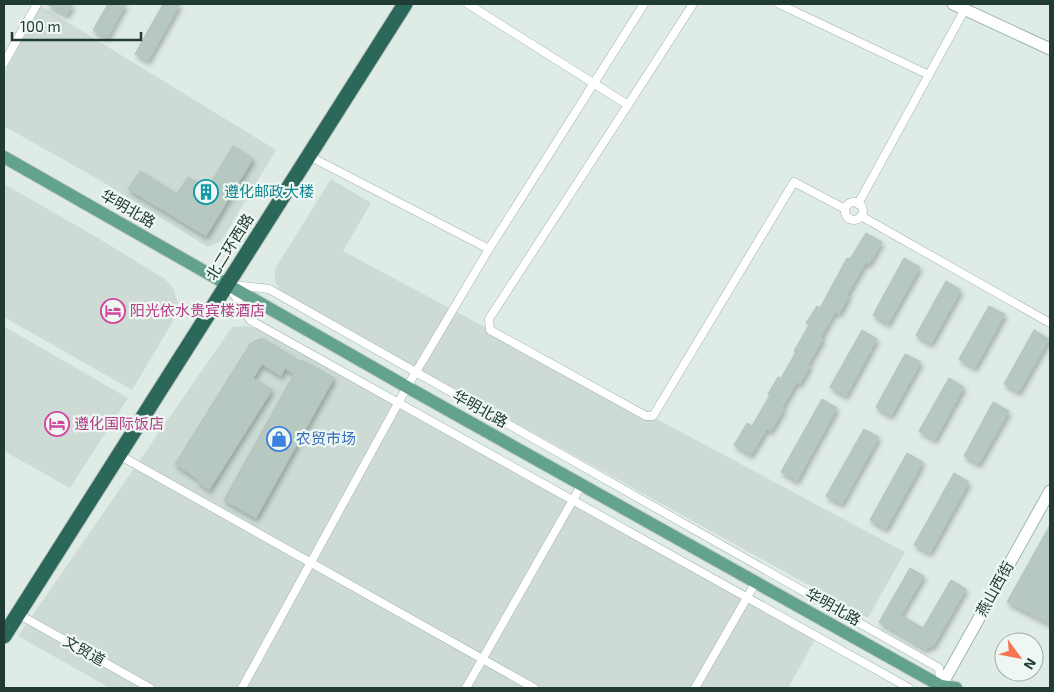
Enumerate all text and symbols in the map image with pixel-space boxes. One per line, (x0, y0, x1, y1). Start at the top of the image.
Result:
scale bar (12, 10, 141, 42)
text: 100 m (20, 17, 61, 35)
building icon: 遵化邮政大楼 (193, 179, 219, 205)
place label: 遵化邮政大楼 (224, 182, 314, 200)
street label: 华明北路 (98, 185, 159, 231)
street label: 北二环西路 (202, 210, 257, 283)
hotel icon: 阳光依水贵宾楼酒店 (100, 298, 126, 324)
place label: 阳光依水贵宾楼酒店 (130, 301, 265, 319)
street label: 华明北路 (450, 386, 511, 431)
hotel icon: 遵化国际饭店 (44, 411, 70, 437)
place label: 遵化国际饭店 (74, 414, 164, 432)
shop icon: 农贸市场 (266, 426, 292, 452)
place label: 农贸市场 (296, 429, 356, 447)
street label: 燕山西街 (972, 558, 1017, 619)
street label: 华明北路 (803, 584, 864, 629)
street label: 文贸道 (60, 631, 109, 669)
north arrow (994, 632, 1044, 682)
text: N (1021, 655, 1040, 673)

